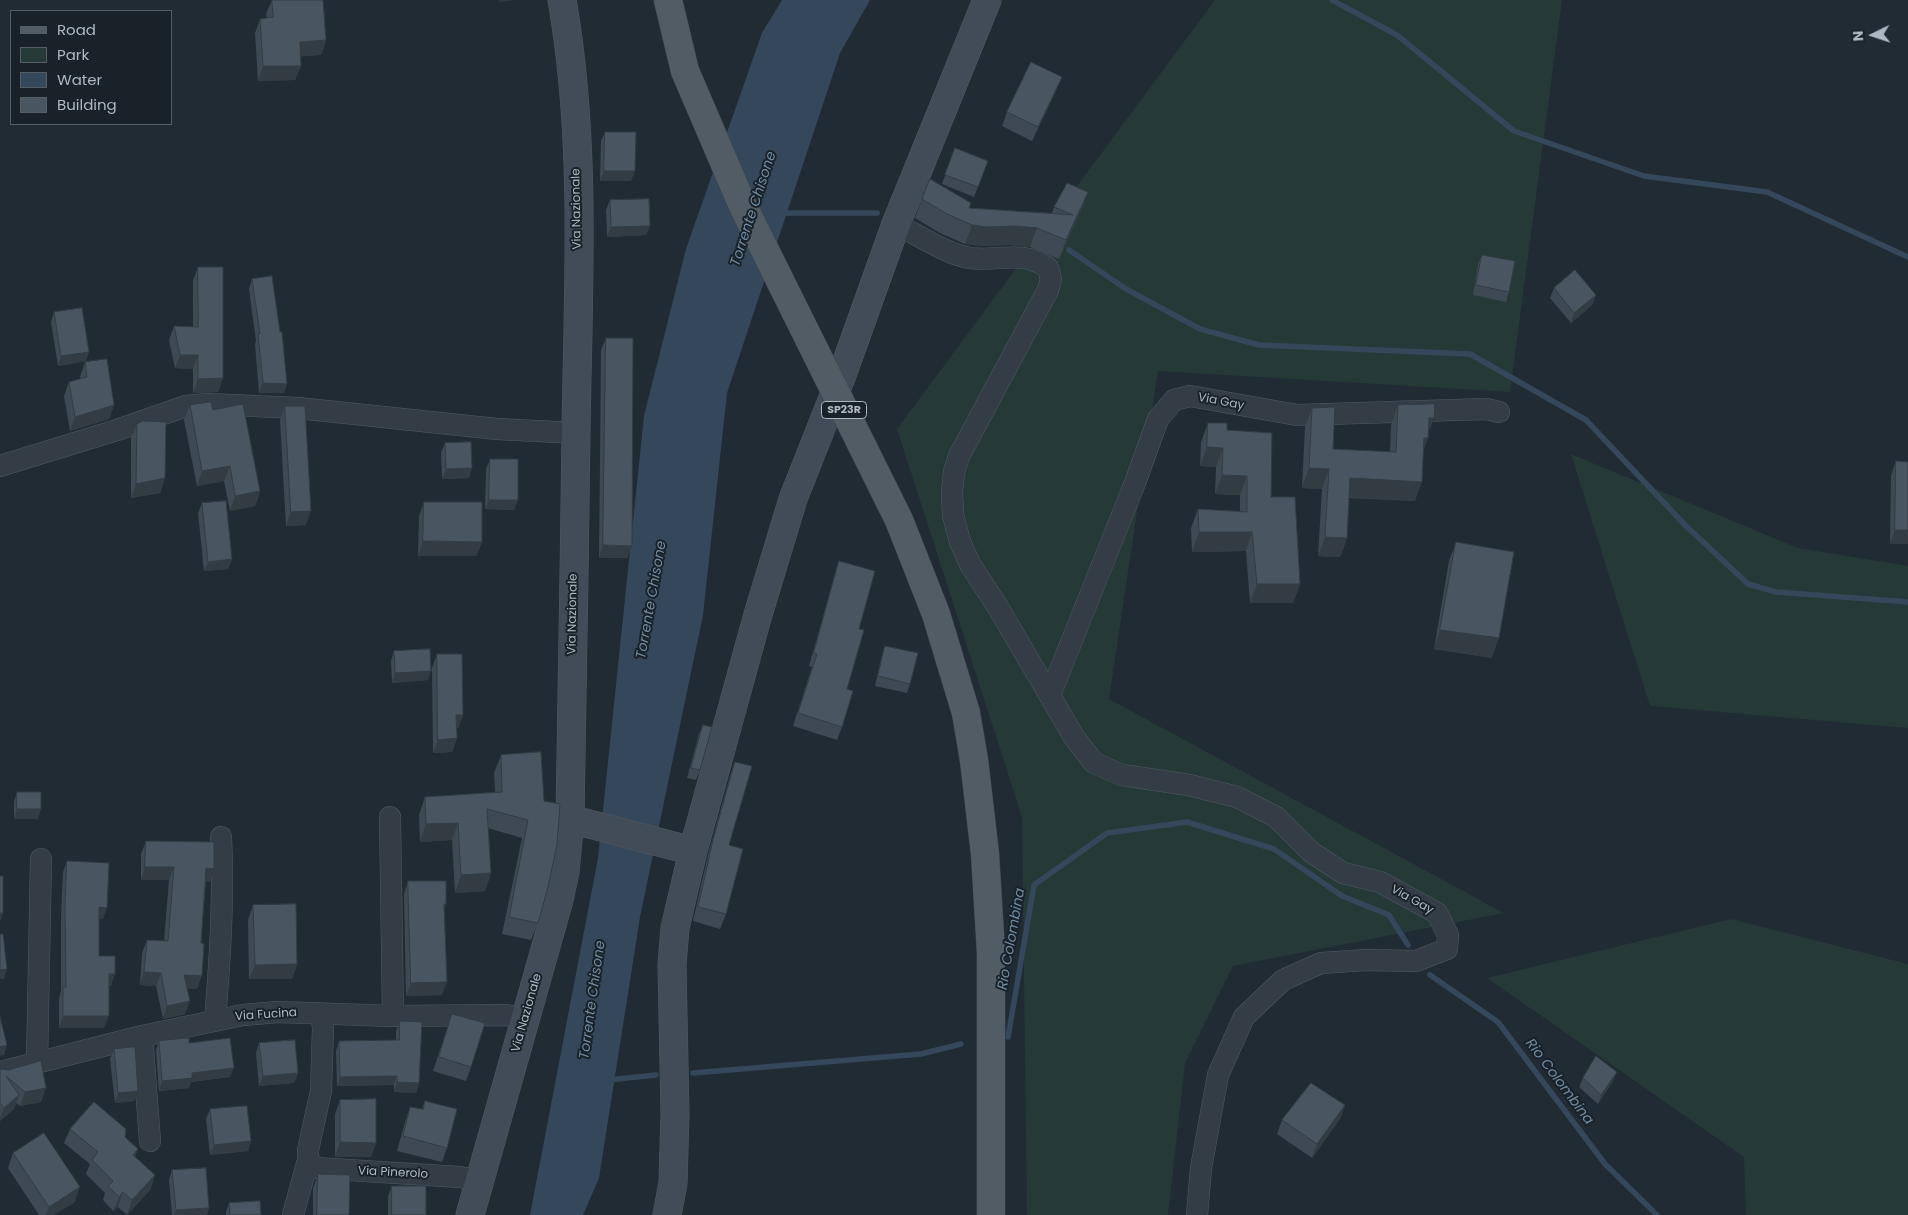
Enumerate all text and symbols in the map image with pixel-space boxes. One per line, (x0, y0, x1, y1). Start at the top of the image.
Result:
legend (10, 10, 172, 125)
north arrow (1848, 10, 1898, 60)
text: Road (57, 19, 96, 40)
text: N (1848, 30, 1868, 42)
text: Park (57, 44, 89, 65)
text: Water (57, 69, 102, 90)
text: Building (57, 94, 117, 115)
water label: Torrente Chisone (728, 149, 780, 269)
street label: Via Nazionale (569, 168, 585, 250)
street label: Via Gay (1197, 390, 1245, 414)
road number: SP23R (822, 402, 866, 418)
water label: Torrente Chisone (633, 540, 671, 660)
street label: Via Nazionale (565, 573, 581, 655)
street label: Via Gay (1388, 882, 1436, 918)
water label: Rio Colombina (995, 887, 1029, 991)
water label: Torrente Chisone (576, 940, 610, 1060)
street label: Via Nazionale (509, 972, 545, 1054)
street label: Via Fucina (235, 1006, 297, 1024)
water label: Rio Colombina (1521, 1036, 1597, 1128)
street label: Via Pinerolo (358, 1164, 428, 1182)

